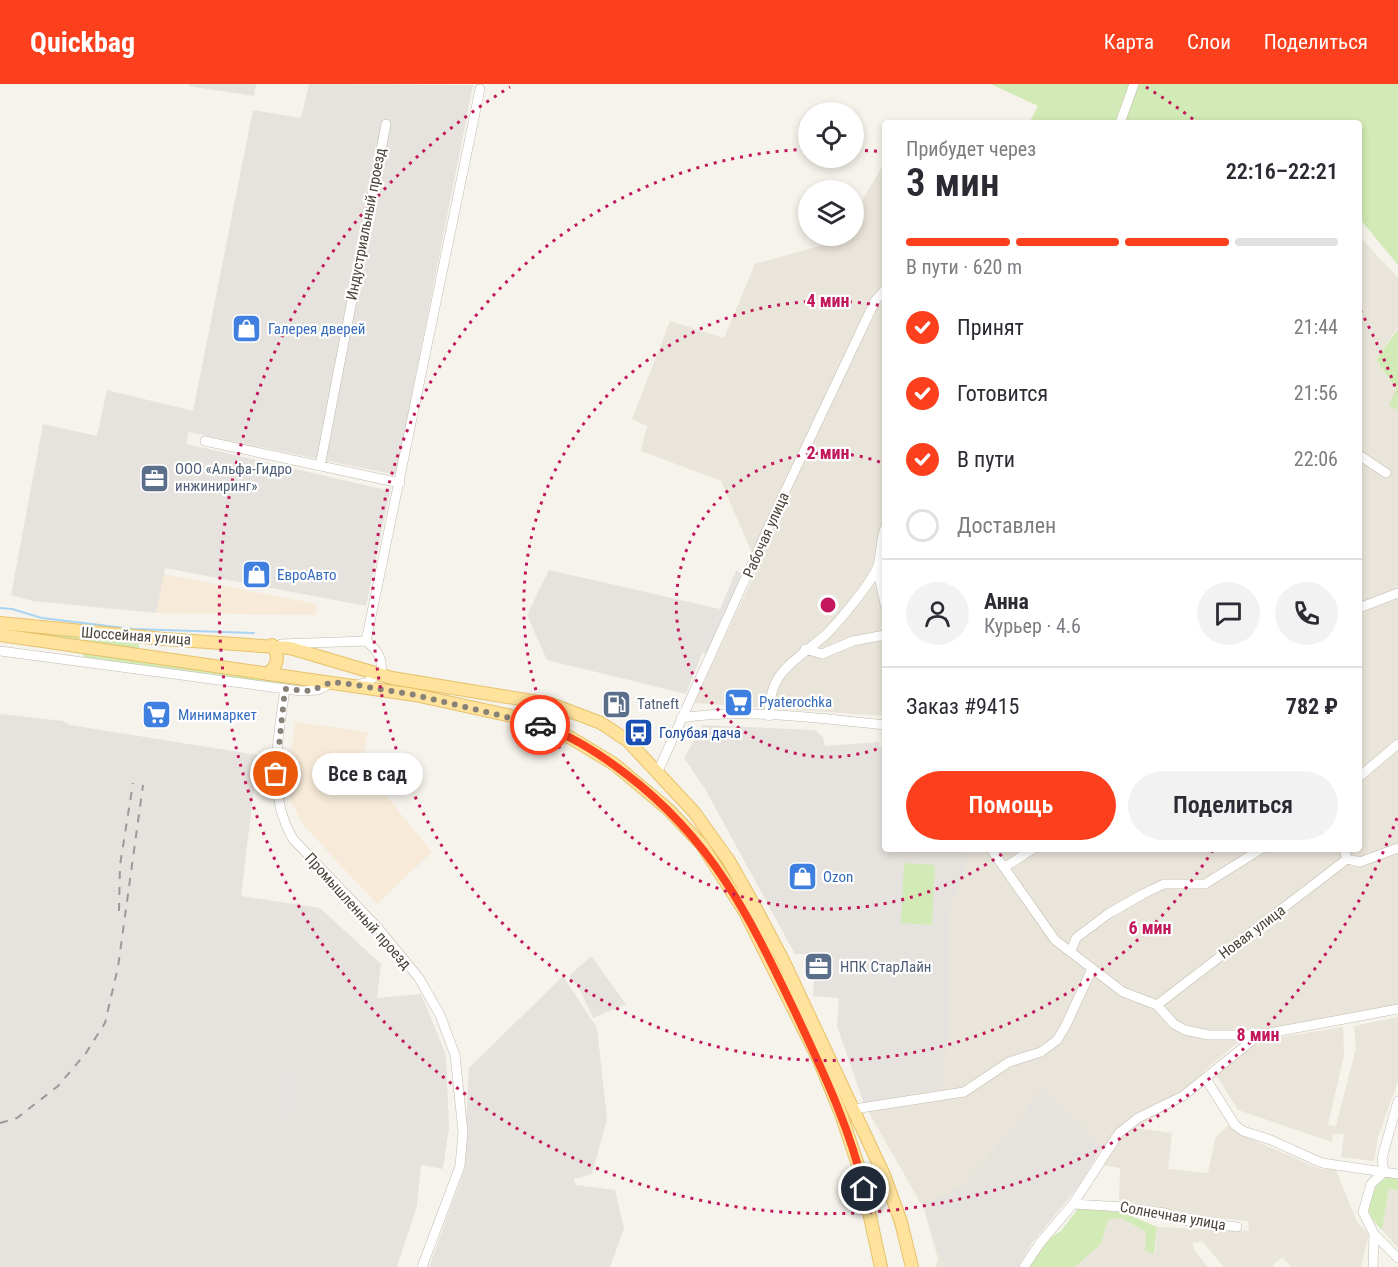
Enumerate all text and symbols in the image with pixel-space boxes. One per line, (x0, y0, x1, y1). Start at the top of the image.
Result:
text: Quickbag (30, 26, 135, 59)
text: Карта (1104, 30, 1154, 54)
text: Слои (1187, 30, 1231, 54)
text: Поделиться (1264, 30, 1368, 54)
map controls (798, 102, 864, 246)
button: locate (798, 102, 864, 168)
text: Прибудет через (906, 137, 1036, 161)
street label: Индустриальный проезд (342, 146, 390, 302)
text: 22:16–22:21 (1226, 159, 1338, 184)
text: 3 мин (906, 160, 999, 206)
button: layers (798, 180, 864, 246)
text: В пути · 620 m (906, 255, 1022, 279)
text: 4 мин (806, 290, 850, 311)
icon: check (906, 311, 939, 344)
shop icon: Галерея дверей (231, 313, 263, 345)
text: Принят (957, 315, 1024, 340)
text: 21:44 (1294, 315, 1338, 339)
place label: Галерея дверей (268, 320, 365, 338)
icon: check (906, 377, 939, 410)
text: Готовится (957, 381, 1048, 406)
text: 21:56 (1294, 381, 1338, 405)
text: 2 мин (806, 442, 850, 463)
icon: check (906, 443, 939, 476)
text: В пути (957, 447, 1015, 472)
text: 22:06 (1294, 447, 1338, 471)
place label: ООО «Альфа-Гидро инжиниринг» (175, 460, 292, 495)
office icon: ООО «Альфа-Гидро инжиниринг» (138, 462, 170, 494)
street label: Рабочая улица (739, 490, 793, 580)
text: Доставлен (957, 513, 1056, 538)
shop icon: ЕвроАвто (240, 559, 272, 591)
place label: ЕвроАвто (277, 566, 337, 584)
button: person (906, 582, 969, 645)
button: chat (1197, 582, 1260, 645)
button: phone (1275, 582, 1338, 645)
text: Анна (984, 589, 1029, 614)
centre of rings (818, 595, 838, 615)
text: Курьер · 4.6 (984, 614, 1081, 638)
street label: Шоссейная улица (80, 623, 192, 649)
supermarket icon: Pyaterochka (722, 686, 754, 718)
fuel station icon: Tatneft (600, 688, 632, 720)
place label: Pyaterochka (759, 693, 832, 711)
text: Заказ #9415 (906, 694, 1019, 719)
text: 782 ₽ (1286, 694, 1338, 719)
courier (510, 695, 570, 755)
place label: Tatneft (637, 695, 679, 713)
supermarket icon: Минимаркет (141, 699, 173, 731)
place label: Минимаркет (178, 706, 257, 724)
icon: car (524, 709, 557, 742)
bus stop icon: Голубая дача (622, 717, 654, 749)
place label: Голубая дача (659, 724, 741, 742)
pin (250, 748, 301, 799)
callout: Все в сад (312, 753, 423, 795)
icon: bag (259, 757, 292, 790)
text: Все в сад (328, 762, 407, 786)
button: Помощь (906, 771, 1116, 840)
button: Поделиться (1128, 771, 1338, 840)
street label: Промышленный проезд (301, 849, 415, 973)
shop icon: Ozon (786, 861, 818, 893)
place label: Ozon (823, 868, 853, 886)
street label: Новая улица (1215, 901, 1289, 963)
text: 6 мин (1128, 917, 1172, 938)
office icon: НПК СтарЛайн (803, 951, 835, 983)
place label: НПК СтарЛайн (840, 958, 932, 976)
text: 8 мин (1236, 1024, 1280, 1045)
pin (838, 1163, 889, 1214)
icon: home (847, 1172, 880, 1205)
street label: Солнечная улица (1119, 1198, 1227, 1234)

